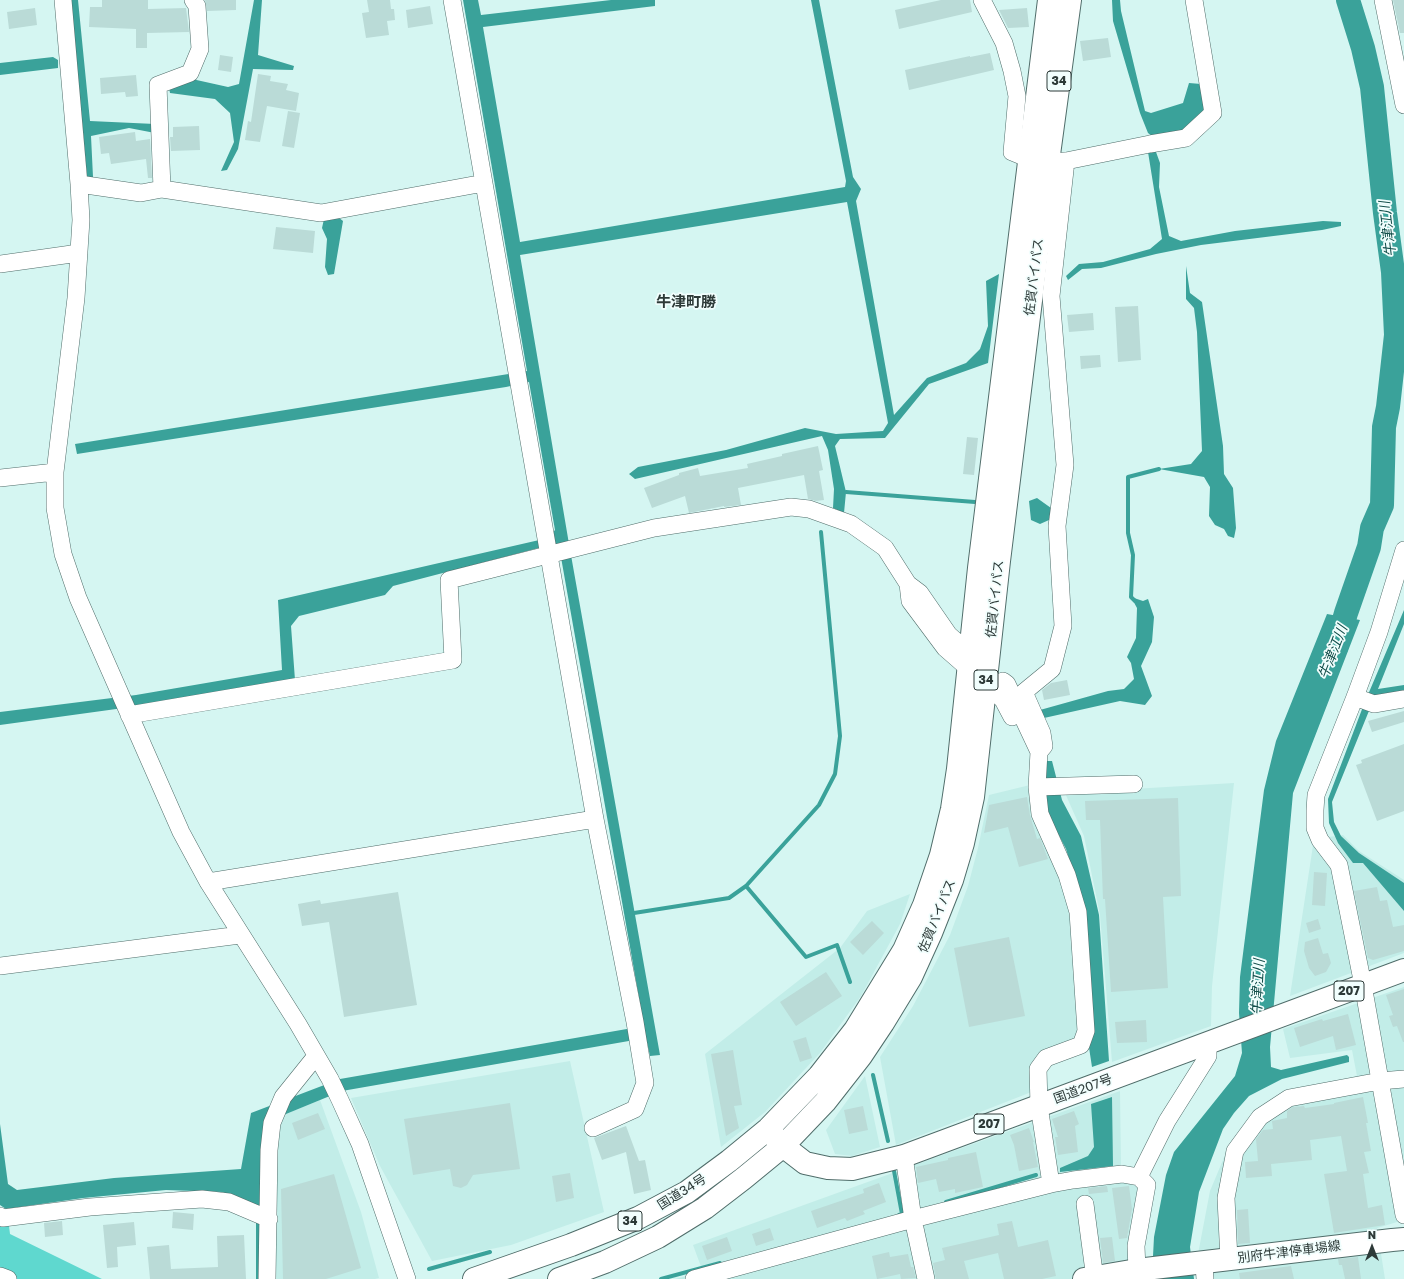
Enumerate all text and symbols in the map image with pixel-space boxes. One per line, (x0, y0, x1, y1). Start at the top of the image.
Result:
road number: 34 (1047, 71, 1071, 91)
water label: 牛津江川 (1376, 200, 1400, 258)
street label: 佐賀バイパス (1022, 237, 1046, 317)
district label: 牛津町勝 (656, 293, 716, 311)
street label: 佐賀バイパス (983, 559, 1007, 639)
water label: 牛津江川 (1315, 623, 1351, 681)
road number: 34 (974, 670, 998, 690)
street label: 佐賀バイパス (915, 877, 959, 955)
water label: 牛津江川 (1248, 959, 1268, 1015)
road number: 207 (1334, 981, 1364, 1001)
street label: 国道207号 (1051, 1071, 1115, 1107)
road number: 207 (974, 1114, 1004, 1134)
street label: 国道34号 (655, 1171, 709, 1213)
road number: 34 (618, 1211, 642, 1231)
north arrow (1352, 1227, 1392, 1267)
text: N (1368, 1228, 1376, 1241)
street label: 別府牛津停車場線 (1236, 1238, 1342, 1266)

